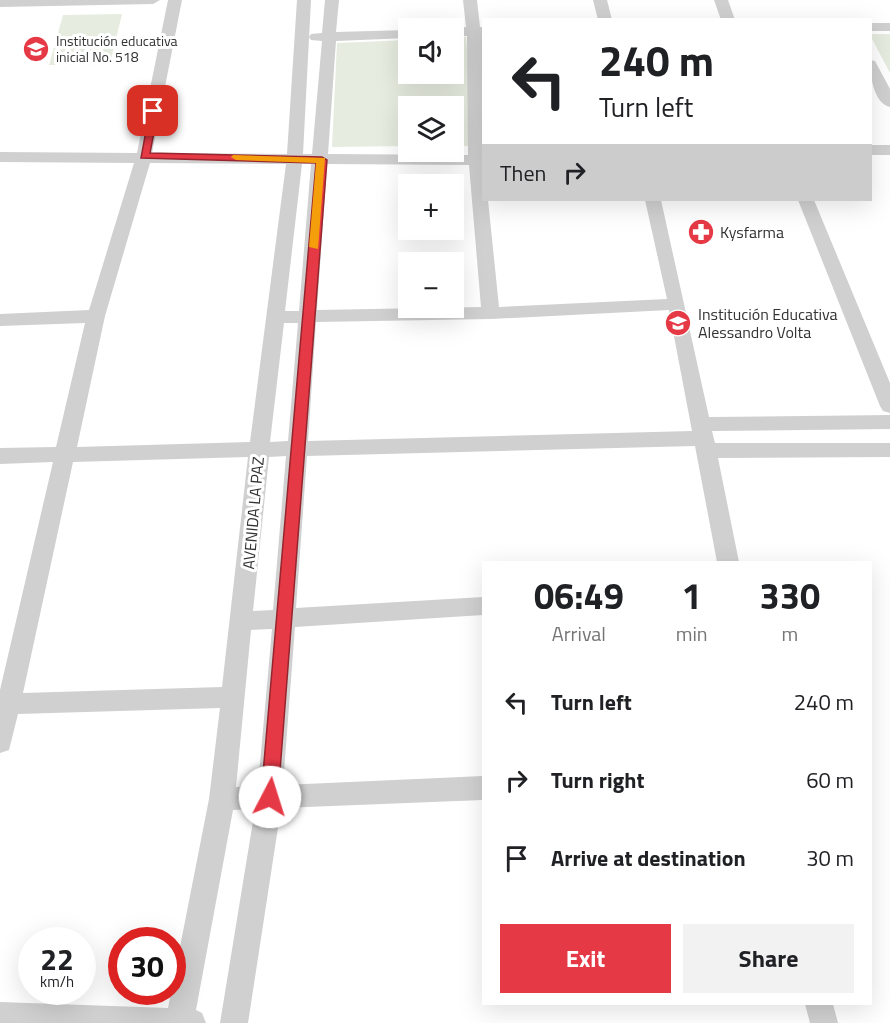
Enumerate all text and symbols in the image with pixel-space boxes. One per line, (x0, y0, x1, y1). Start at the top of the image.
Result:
map controls (398, 18, 464, 318)
button: sound (398, 18, 464, 84)
text: 240 m (599, 28, 714, 92)
place label: Institución educativa inicial No. 518 (56, 30, 178, 67)
school or university icon: Institución educativa inicial No. 518 (21, 34, 51, 64)
icon: left (500, 42, 578, 120)
pin (127, 85, 178, 136)
text: Turn left (599, 86, 693, 127)
icon: arrive (136, 94, 169, 127)
button: layers (398, 96, 464, 162)
text: Then (500, 156, 546, 190)
icon: right (558, 156, 591, 189)
button: + (398, 174, 464, 240)
pharmacy icon: Kysfarma (686, 217, 716, 247)
place label: Kysfarma (720, 220, 784, 244)
button: − (398, 252, 464, 318)
place label: Institución Educativa Alessandro Volta (698, 302, 838, 344)
school or university icon: Institución Educativa Alessandro Volta (663, 308, 693, 338)
street label: AVENIDA LA PAZ (236, 456, 270, 570)
text: 06:49 (534, 568, 624, 623)
text: 1 (682, 568, 702, 623)
text: 330 (760, 568, 820, 623)
text: Arrival (552, 618, 606, 649)
text: min (676, 618, 708, 649)
text: m (781, 618, 798, 649)
text: Turn left (551, 685, 632, 719)
text: 240 m (794, 685, 854, 719)
icon: left (500, 686, 533, 719)
text: Turn right (551, 763, 645, 797)
text: 60 m (806, 763, 854, 797)
icon: right (500, 764, 533, 797)
position arrow (238, 765, 302, 829)
text: Arrive at destination (551, 841, 746, 875)
text: 30 m (806, 841, 854, 875)
icon: arrive (500, 842, 533, 875)
button: Exit (500, 924, 671, 993)
button: Share (683, 924, 854, 993)
speed limit sign: 30 (108, 927, 186, 1005)
text: 22 (40, 936, 74, 982)
text: km/h (40, 970, 74, 993)

